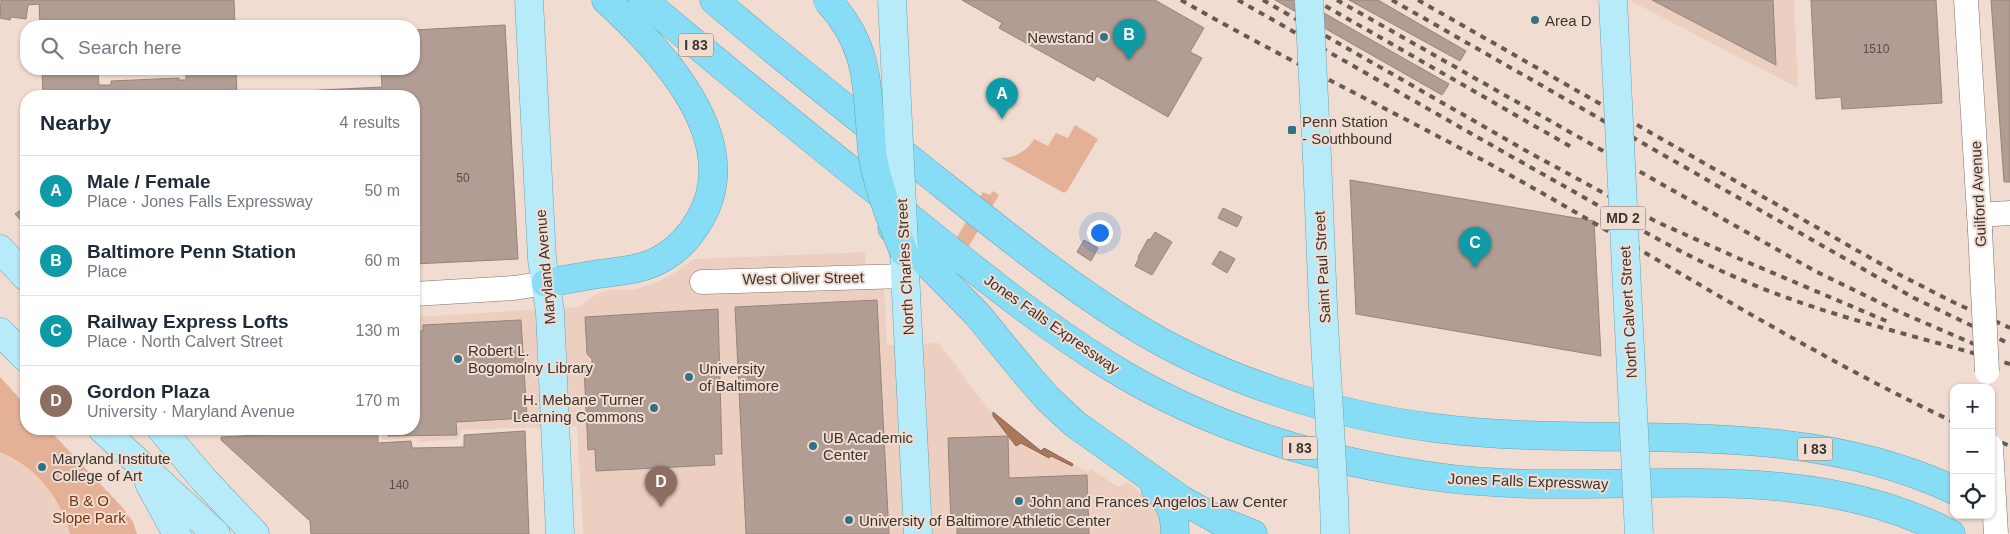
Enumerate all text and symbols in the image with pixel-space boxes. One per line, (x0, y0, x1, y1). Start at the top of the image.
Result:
place label: Area D (1545, 12, 1592, 29)
marker: Area D (1529, 14, 1541, 26)
pin: B (1113, 19, 1145, 60)
search box (20, 20, 420, 75)
place label: Newstand (1027, 29, 1094, 46)
marker: Newstand (1098, 31, 1110, 43)
icon: search (38, 34, 66, 62)
road number: I 83 (678, 34, 714, 56)
text: Search here (78, 37, 182, 58)
house number: 1510 (1863, 42, 1890, 56)
pin: A (986, 78, 1018, 119)
text: Nearby (40, 111, 111, 134)
place label: Penn Station - Southbound (1302, 113, 1392, 147)
text: 4 results (340, 114, 400, 131)
marker: Penn Station - Southbound (1286, 124, 1298, 136)
street label: Guilford Avenue (1967, 140, 1989, 248)
text: Male / Female (87, 171, 211, 192)
house number: 50 (456, 171, 470, 185)
text: A (50, 182, 62, 199)
text: 50 m (364, 182, 400, 199)
text: Place · Jones Falls Expressway (87, 193, 313, 210)
street label: North Charles Street (893, 197, 917, 336)
road number: MD 2 (1600, 207, 1646, 230)
street label: Maryland Avenue (531, 209, 559, 325)
street label: Saint Paul Street (1311, 210, 1333, 324)
your location (1087, 220, 1113, 246)
pin: C (1459, 227, 1491, 268)
text: Baltimore Penn Station (87, 241, 296, 262)
street label: North Calvert Street (1616, 245, 1640, 379)
text: B (50, 252, 62, 269)
text: 60 m (364, 252, 400, 269)
text: Place (87, 263, 127, 280)
street label: West Oliver Street (742, 268, 865, 288)
street label: Jones Falls Expressway (981, 271, 1123, 377)
text: Railway Express Lofts (87, 311, 289, 332)
text: C (50, 322, 62, 339)
text: 130 m (356, 322, 400, 339)
text: Place · North Calvert Street (87, 333, 283, 350)
place label: Robert L. Bogomolny Library (468, 342, 594, 376)
marker: Robert L. Bogomolny Library (452, 353, 464, 365)
place label: University of Baltimore (699, 360, 779, 394)
marker: University of Baltimore (683, 371, 695, 383)
text: Gordon Plaza (87, 381, 209, 402)
map controls (1950, 384, 1995, 519)
button: + (1950, 384, 1995, 429)
place label: H. Mebane Turner Learning Commons (513, 391, 644, 425)
text: D (50, 392, 62, 409)
text: 170 m (356, 392, 400, 409)
marker: H. Mebane Turner Learning Commons (648, 402, 660, 414)
text: University · Maryland Avenue (87, 403, 295, 420)
place label: UB Academic Center (823, 429, 914, 463)
button: − (1950, 429, 1995, 474)
road number: I 83 (1282, 436, 1318, 459)
road number: I 83 (1798, 438, 1832, 460)
marker: UB Academic Center (807, 440, 819, 452)
place label: Maryland Institute College of Art (52, 450, 170, 484)
marker: Maryland Institute College of Art (36, 461, 48, 473)
pin: D (645, 466, 677, 507)
street label: Jones Falls Expressway (1447, 470, 1609, 492)
button: locate (1950, 474, 1995, 519)
house number: 140 (389, 478, 409, 492)
park label: B & O Slope Park (52, 492, 126, 526)
place label: John and Frances Angelos Law Center (1029, 493, 1288, 510)
marker: John and Frances Angelos Law Center (1013, 495, 1025, 507)
place label: University of Baltimore Athletic Center (859, 512, 1111, 529)
marker: University of Baltimore Athletic Center (843, 514, 855, 526)

